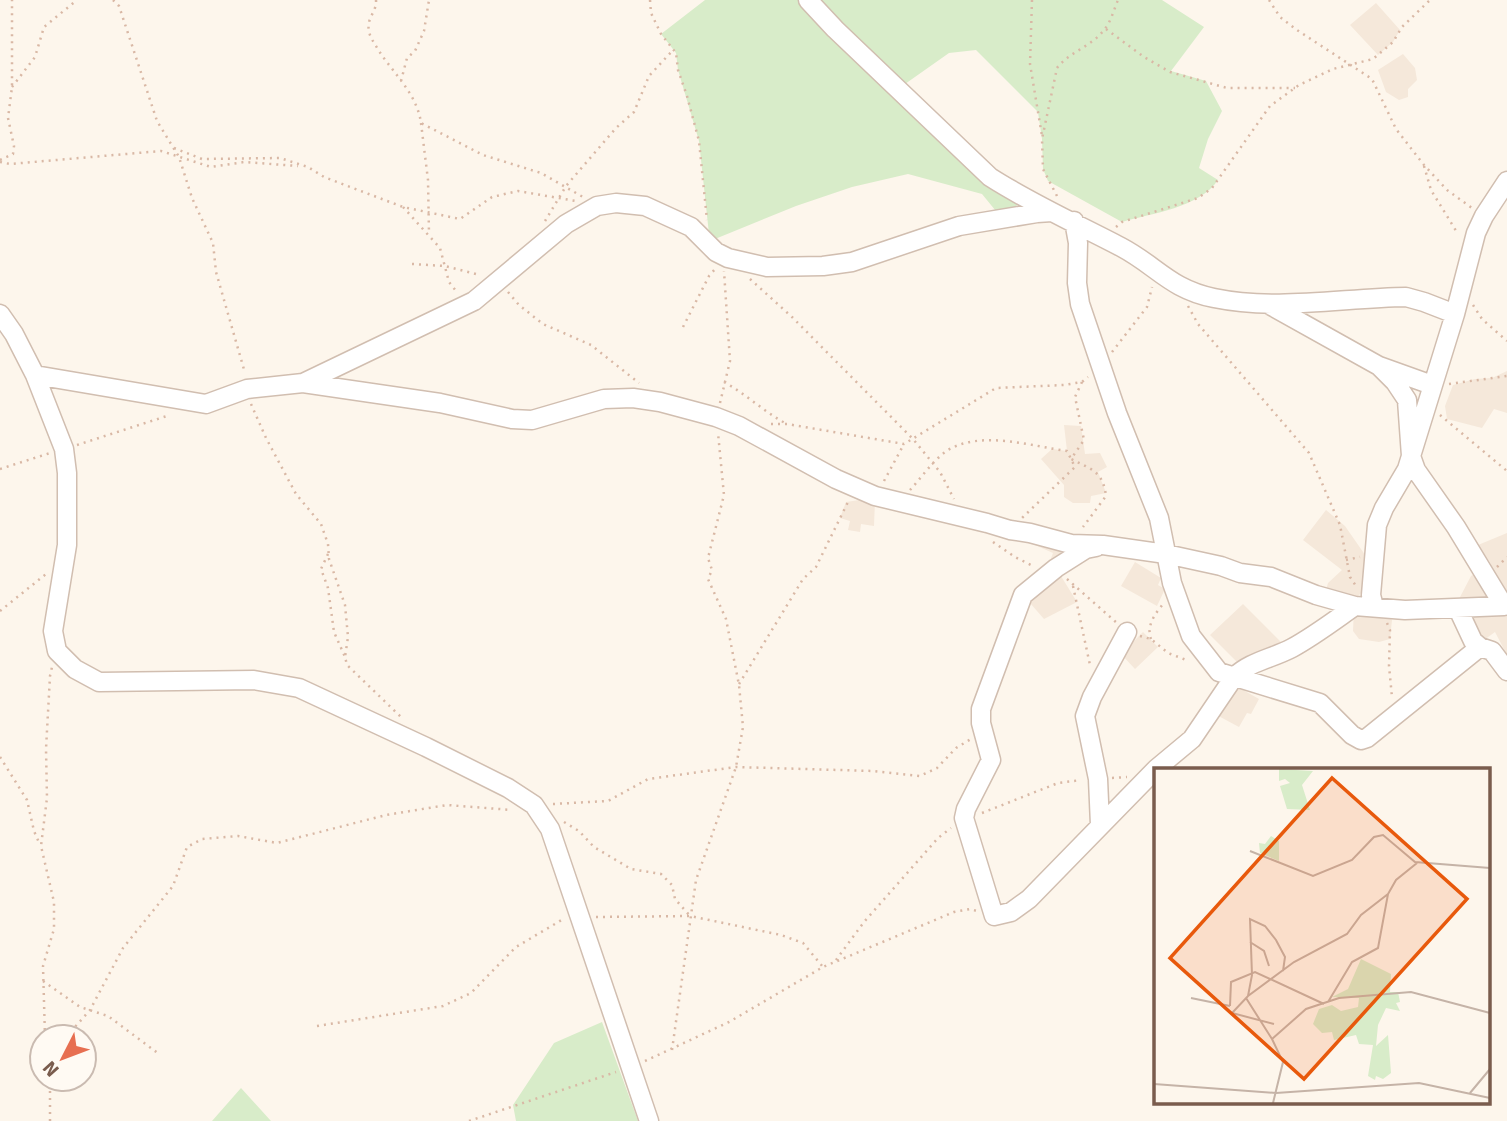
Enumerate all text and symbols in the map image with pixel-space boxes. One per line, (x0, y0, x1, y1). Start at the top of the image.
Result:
inset map (1154, 768, 1490, 1104)
north arrow (28, 1023, 98, 1093)
text: N (38, 1056, 64, 1082)

